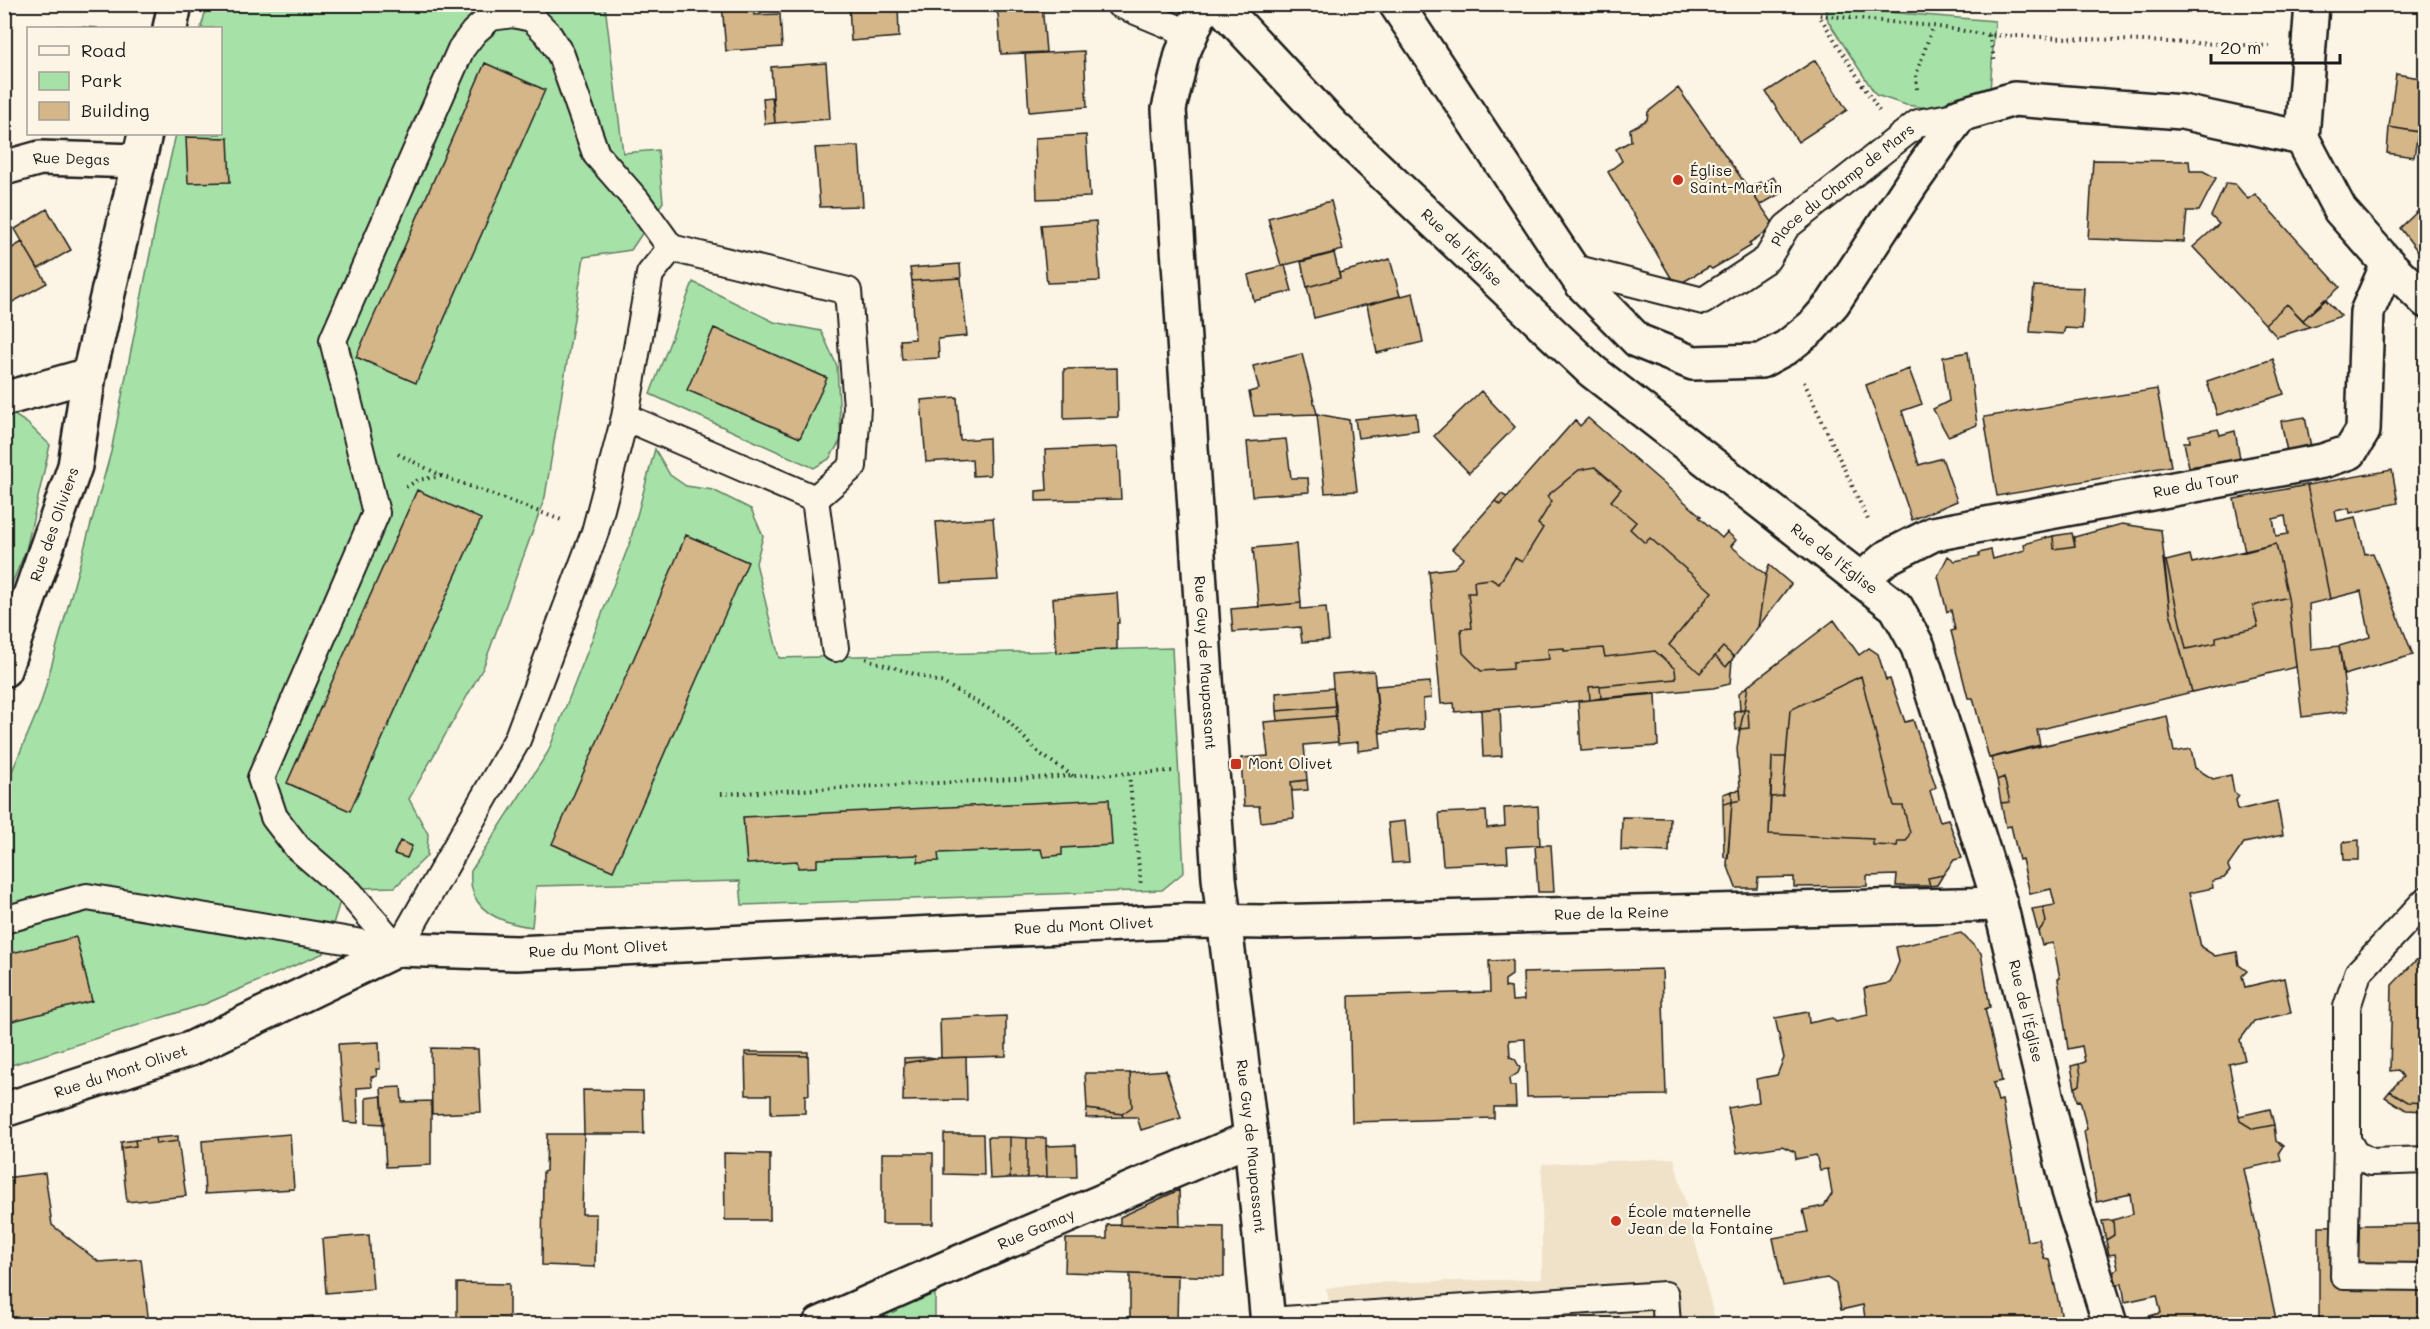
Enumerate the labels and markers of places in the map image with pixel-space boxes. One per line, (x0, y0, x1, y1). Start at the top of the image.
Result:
place label: Église Saint-Martin (1690, 160, 1782, 197)
marker: Église Saint-Martin (1671, 173, 1685, 187)
place label: Mont Olivet (1248, 753, 1333, 773)
marker: Mont Olivet (1229, 757, 1243, 771)
place label: École maternelle Jean de la Fontaine (1628, 1201, 1773, 1238)
marker: École maternelle Jean de la Fontaine (1609, 1214, 1623, 1228)

